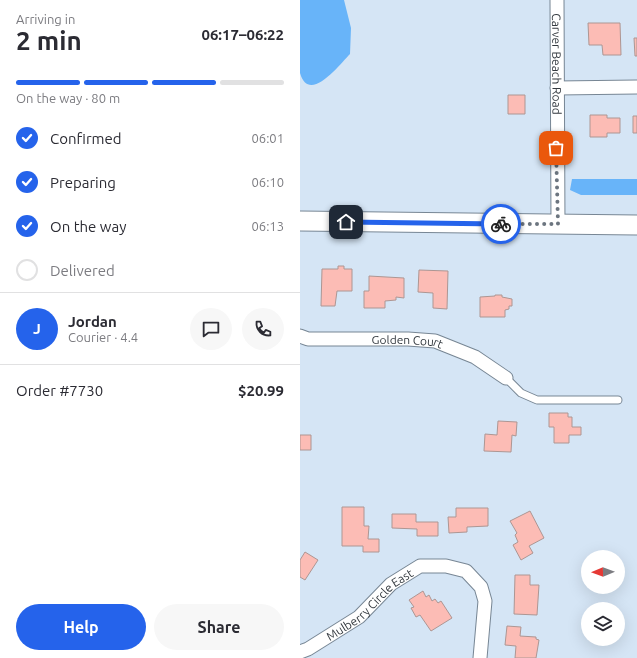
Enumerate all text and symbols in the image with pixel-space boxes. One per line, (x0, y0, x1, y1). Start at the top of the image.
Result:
text: Arriving in (16, 12, 75, 26)
street label: Carver Beach Road (551, 13, 564, 115)
text: 2 min (16, 26, 82, 55)
text: 06:17–06:22 (201, 26, 284, 43)
text: On the way · 80 m (16, 91, 120, 105)
icon: check (16, 127, 38, 149)
text: Confirmed (50, 130, 122, 147)
text: 06:01 (251, 131, 284, 145)
pin (539, 131, 573, 165)
icon: bag (545, 137, 567, 159)
icon: check (16, 171, 38, 193)
text: Preparing (50, 174, 116, 191)
text: 06:10 (251, 175, 284, 189)
courier (481, 204, 521, 244)
pin (329, 205, 363, 239)
icon: home (335, 211, 357, 233)
icon: bike (490, 213, 512, 235)
icon: check (16, 215, 38, 237)
text: On the way (50, 218, 126, 235)
text: 06:13 (251, 219, 284, 233)
text: Delivered (50, 262, 115, 279)
button: chat (190, 308, 232, 350)
button: phone (242, 308, 284, 350)
text: Jordan (68, 313, 117, 330)
text: J (33, 320, 41, 337)
text: Courier · 4.4 (68, 330, 138, 344)
street label: Golden Court (371, 333, 445, 350)
text: Order #7730 (16, 382, 103, 399)
text: $20.99 (238, 382, 284, 399)
north arrow (581, 550, 625, 594)
map controls (581, 550, 625, 646)
street label: Mulberry Circle East (324, 566, 415, 643)
button: layers (581, 602, 625, 646)
button: Help (16, 604, 146, 650)
button: Share (154, 604, 284, 650)

